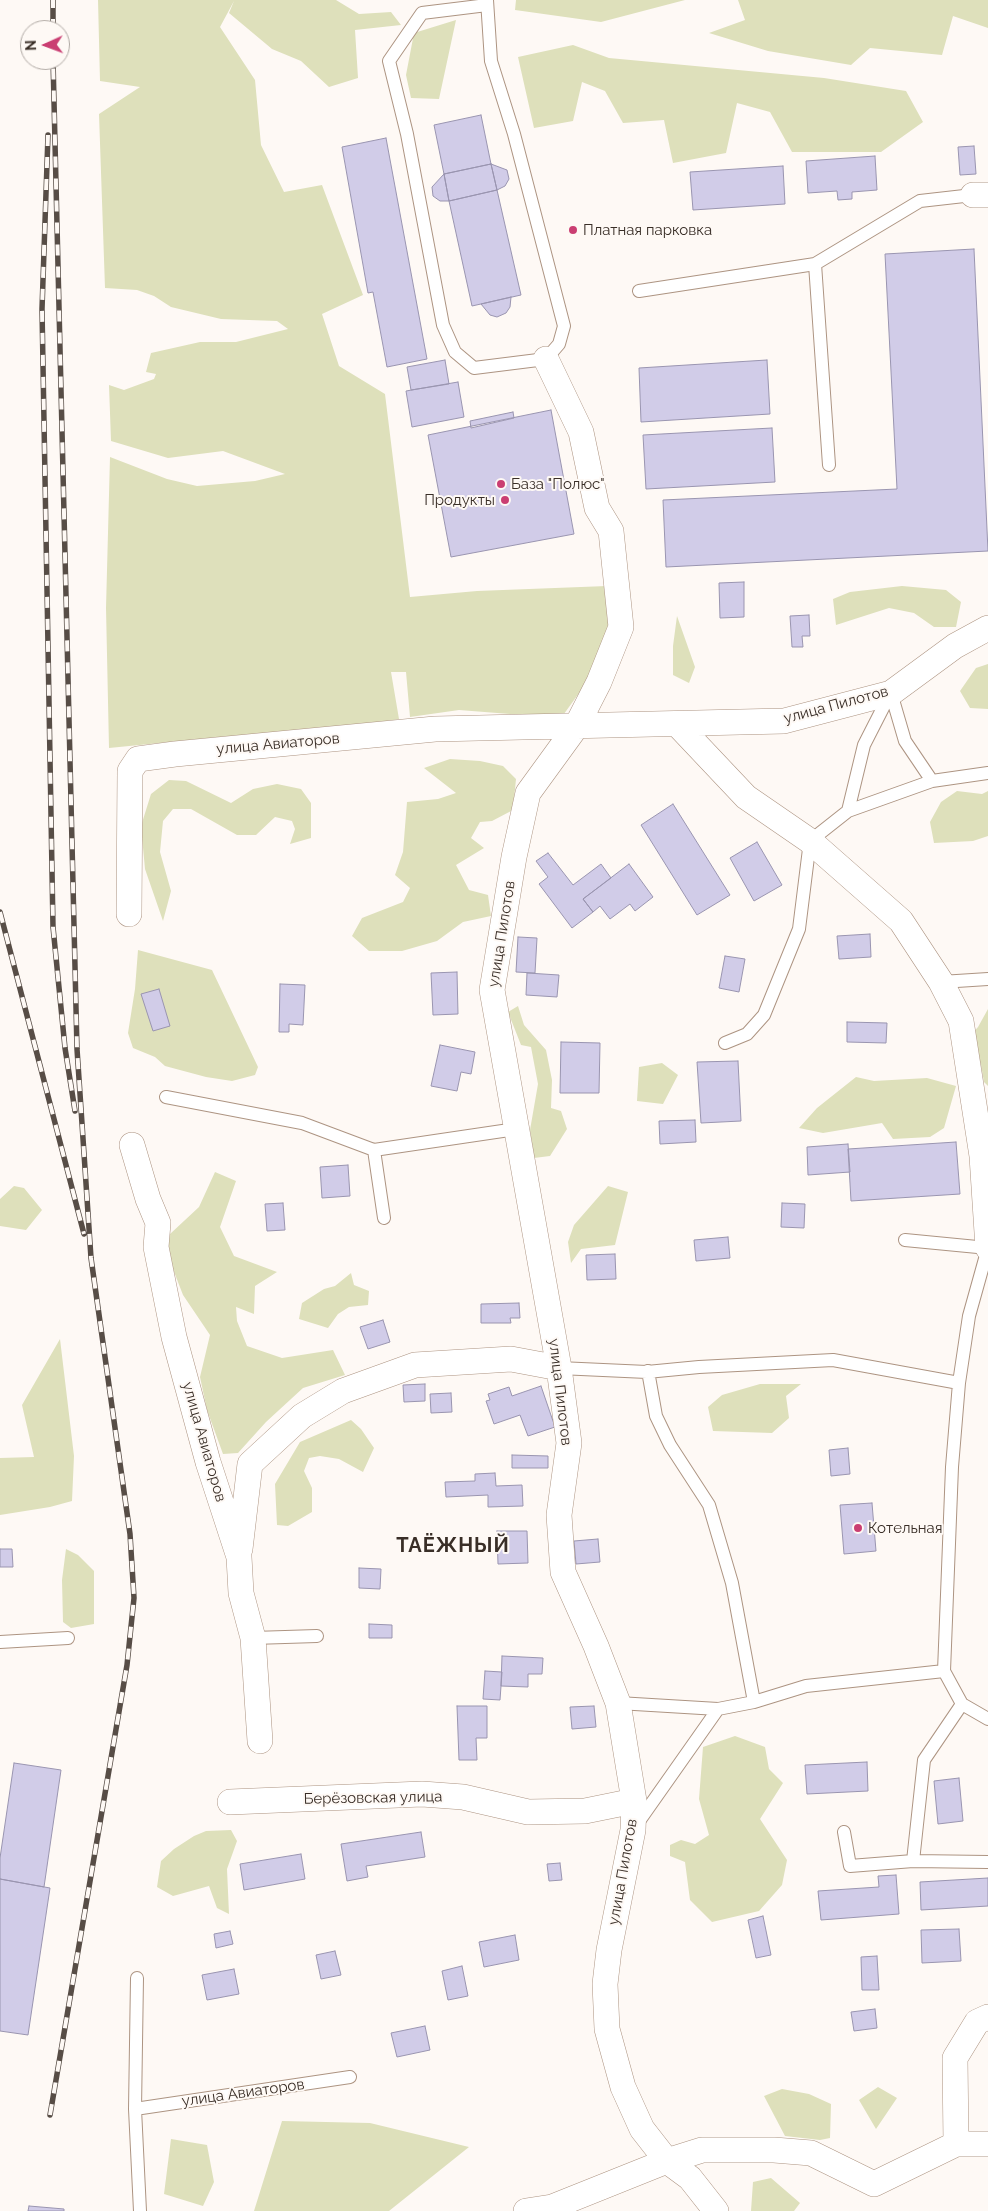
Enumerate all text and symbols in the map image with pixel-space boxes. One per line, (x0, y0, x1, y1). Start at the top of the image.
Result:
north arrow (20, 20, 70, 70)
text: N (23, 40, 39, 51)
place label: Платная парковка (583, 221, 712, 239)
marker: Платная парковка (567, 224, 579, 236)
place label: База "Полюс" (511, 475, 605, 493)
marker: База "Полюс" (495, 478, 507, 490)
place label: Продукты (424, 491, 495, 509)
marker: Продукты (499, 494, 511, 506)
street label: улица Пилотов (782, 682, 890, 728)
street label: улица Авиаторов (216, 730, 340, 758)
street label: улица Пилотов (485, 880, 519, 988)
street label: улица Пилотов (545, 1338, 575, 1446)
street label: улица Авиаторов (178, 1380, 230, 1504)
place label: Котельная (868, 1519, 942, 1537)
marker: Котельная (852, 1522, 864, 1534)
district label: ТАЁЖНЫЙ (395, 1534, 511, 1558)
street label: Берёзовская улица (304, 1788, 442, 1808)
street label: улица Пилотов (605, 1818, 641, 1926)
street label: улица Авиаторов (181, 2075, 305, 2111)

